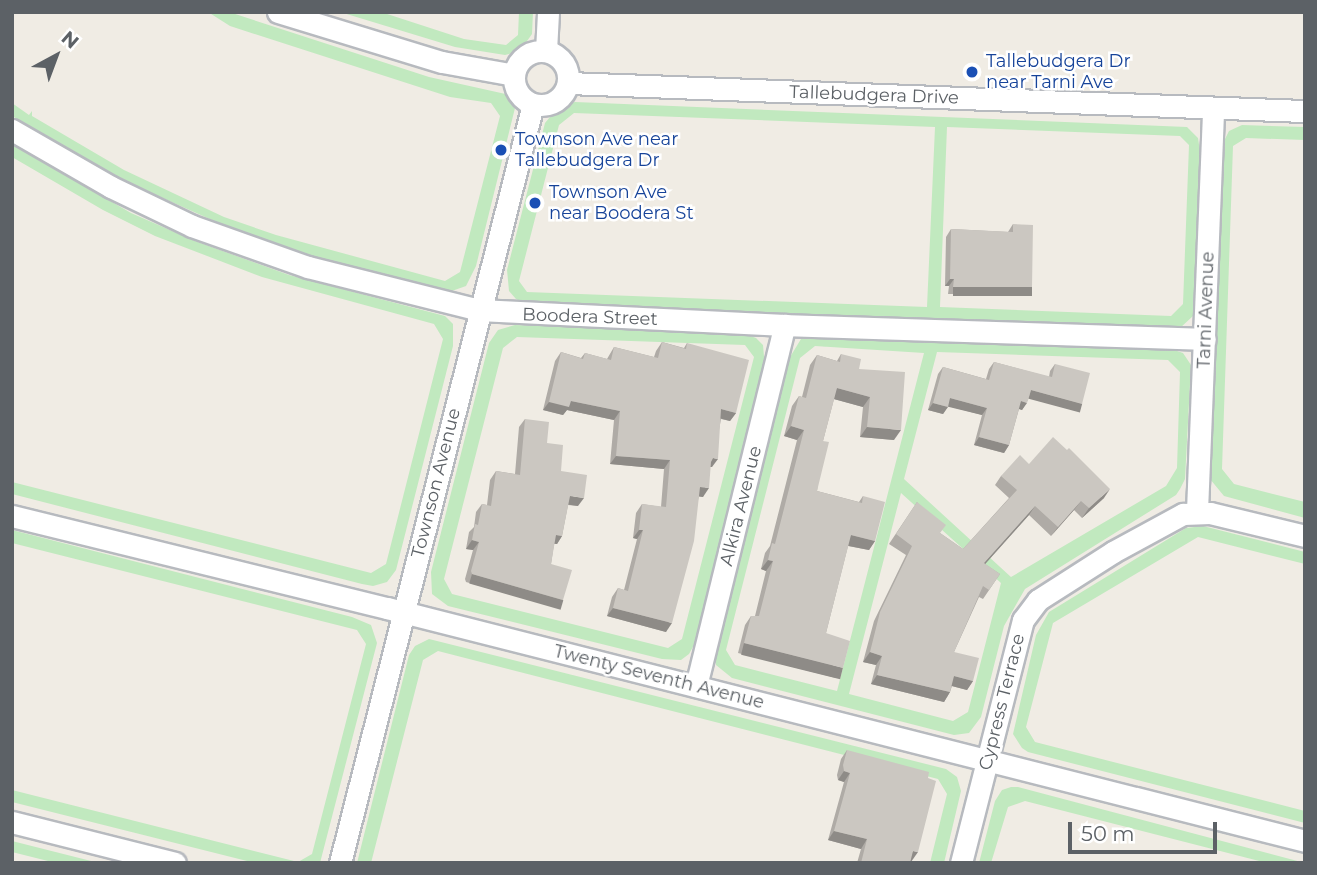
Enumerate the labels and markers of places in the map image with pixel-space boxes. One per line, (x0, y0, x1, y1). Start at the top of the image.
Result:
place label: Tallebudgera Dr near Tarni Ave (986, 51, 1131, 94)
marker: Tallebudgera Dr near Tarni Ave (964, 64, 980, 80)
place label: Townson Ave near Tallebudgera Dr (515, 129, 678, 172)
marker: Townson Ave near Tallebudgera Dr (493, 142, 509, 158)
place label: Townson Ave near Boodera St (549, 182, 694, 224)
marker: Townson Ave near Boodera St (527, 195, 543, 211)

